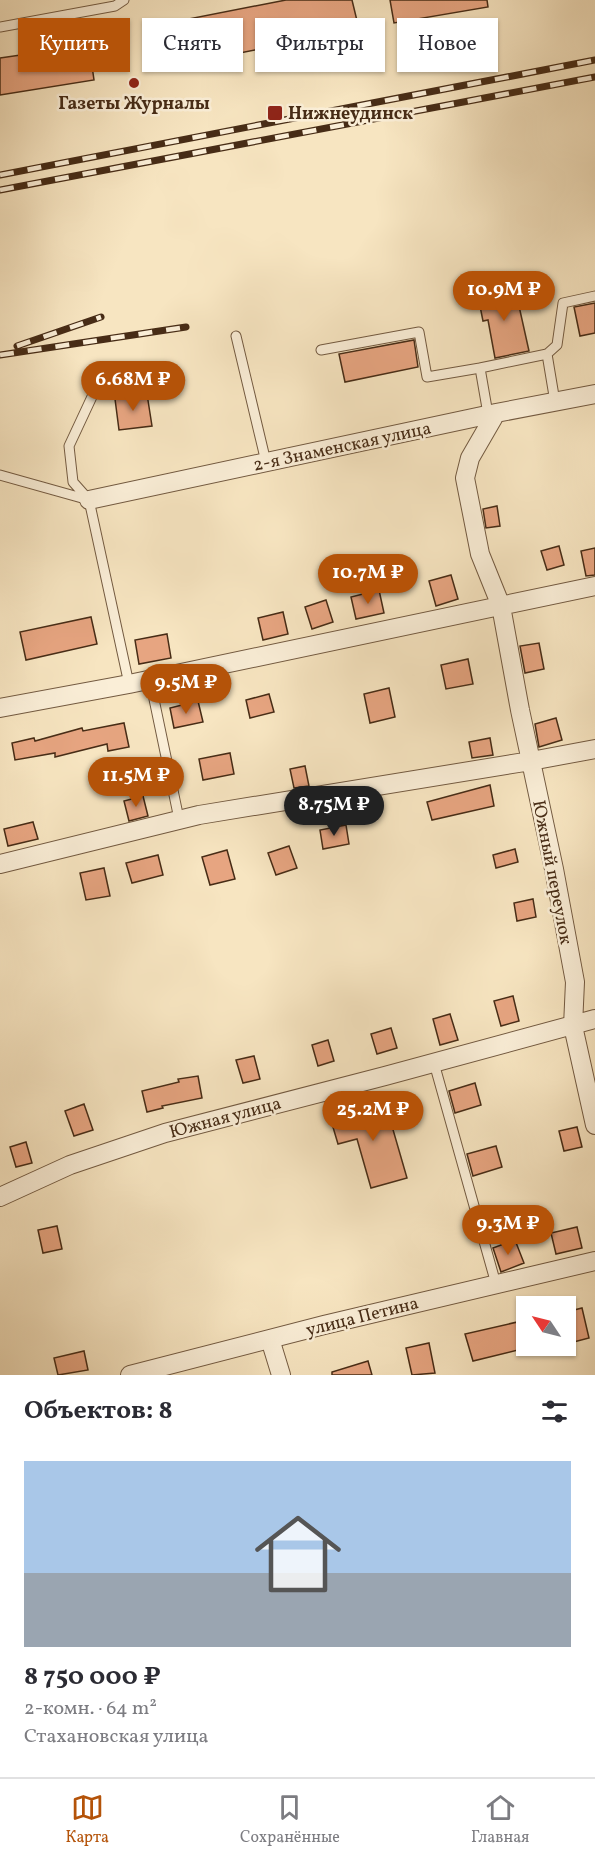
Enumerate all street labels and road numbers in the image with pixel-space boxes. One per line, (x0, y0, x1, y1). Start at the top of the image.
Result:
street label: 2-я Знаменская улица (251, 416, 434, 479)
street label: Южный переулок (525, 798, 578, 947)
street label: Южная улица (167, 1091, 284, 1145)
street label: улица Петина (303, 1291, 421, 1344)

